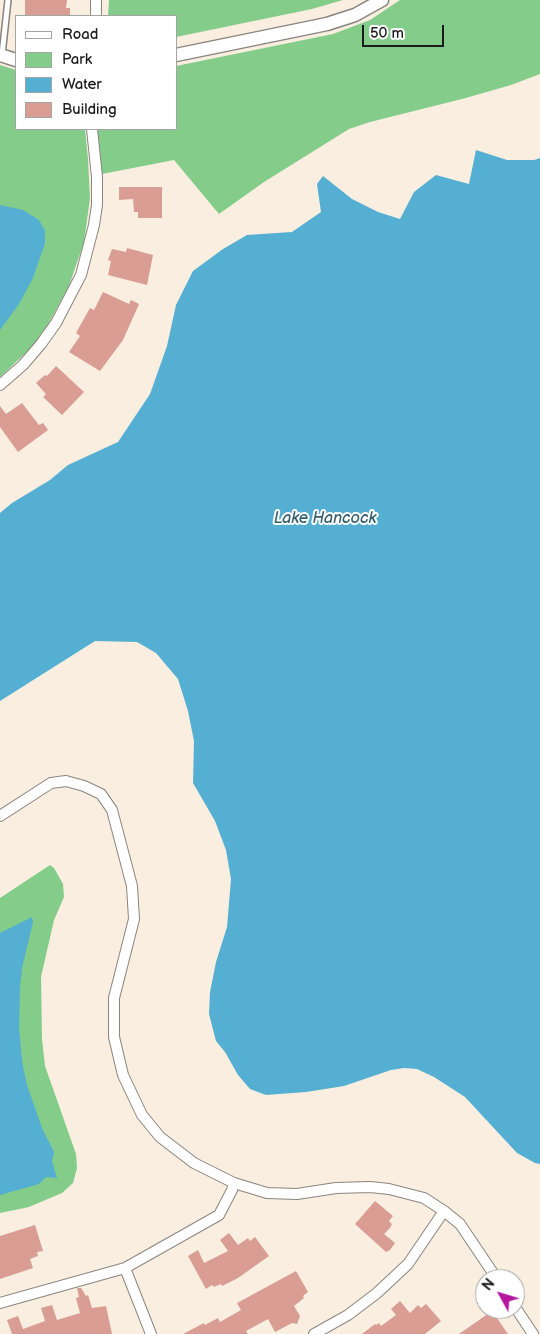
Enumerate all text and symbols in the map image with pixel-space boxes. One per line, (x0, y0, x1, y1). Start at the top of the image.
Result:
legend (15, 15, 178, 130)
scale bar (365, 15, 448, 47)
text: 50 m (370, 24, 404, 43)
text: Road (62, 25, 98, 44)
text: Park (62, 50, 92, 69)
text: Water (62, 75, 102, 94)
text: Building (62, 100, 117, 119)
water label: Lake Hancock (274, 509, 376, 529)
north arrow (475, 1269, 525, 1319)
text: N (479, 1275, 499, 1294)

